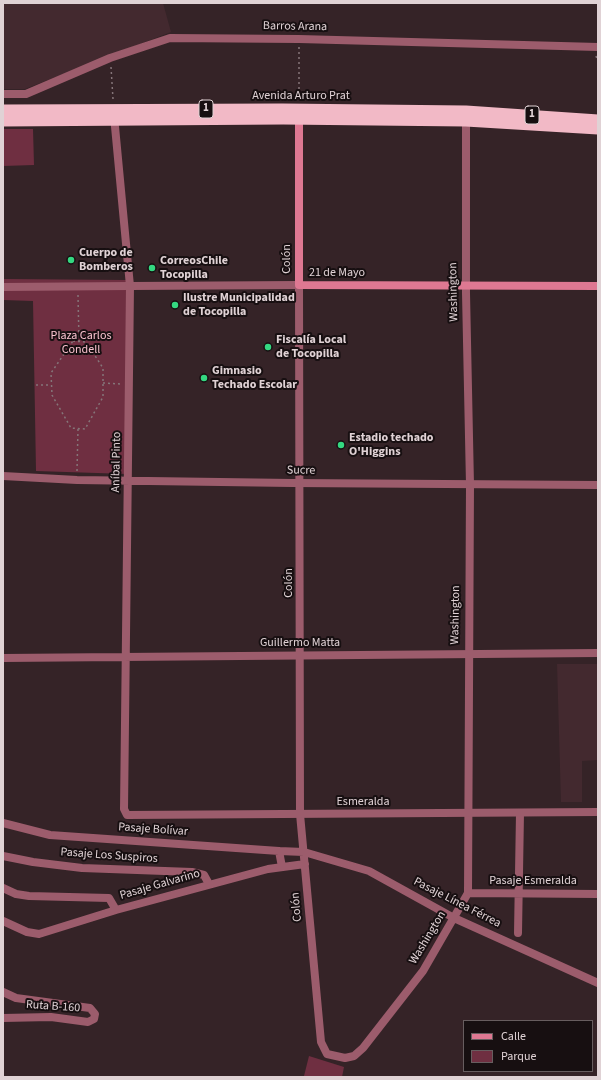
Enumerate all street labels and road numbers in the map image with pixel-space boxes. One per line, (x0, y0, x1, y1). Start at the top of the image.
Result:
street label: Barros Arana (263, 19, 327, 35)
street label: Avenida Arturo Prat (252, 89, 350, 103)
road number: 1 (199, 100, 213, 118)
road number: 1 (525, 106, 539, 124)
street label: Colón (280, 244, 294, 274)
street label: Washington (446, 262, 462, 322)
street label: 21 de Mayo (309, 266, 365, 280)
street label: Aníbal Pinto (109, 432, 125, 492)
street label: Sucre (287, 464, 315, 478)
street label: Colón (282, 568, 296, 598)
street label: Washington (448, 585, 464, 645)
street label: Guillermo Matta (260, 636, 340, 650)
street label: Esmeralda (337, 795, 389, 809)
street label: Pasaje Bolívar (118, 820, 188, 840)
street label: Pasaje Los Suspiros (60, 845, 158, 867)
street label: Pasaje Galvarino (118, 867, 202, 903)
street label: Pasaje Esmeralda (489, 874, 577, 888)
street label: Pasaje Línea Férrea (411, 875, 503, 931)
street label: Colón (289, 892, 305, 922)
street label: Washington (407, 909, 449, 967)
street label: Ruta B-160 (25, 998, 81, 1016)

